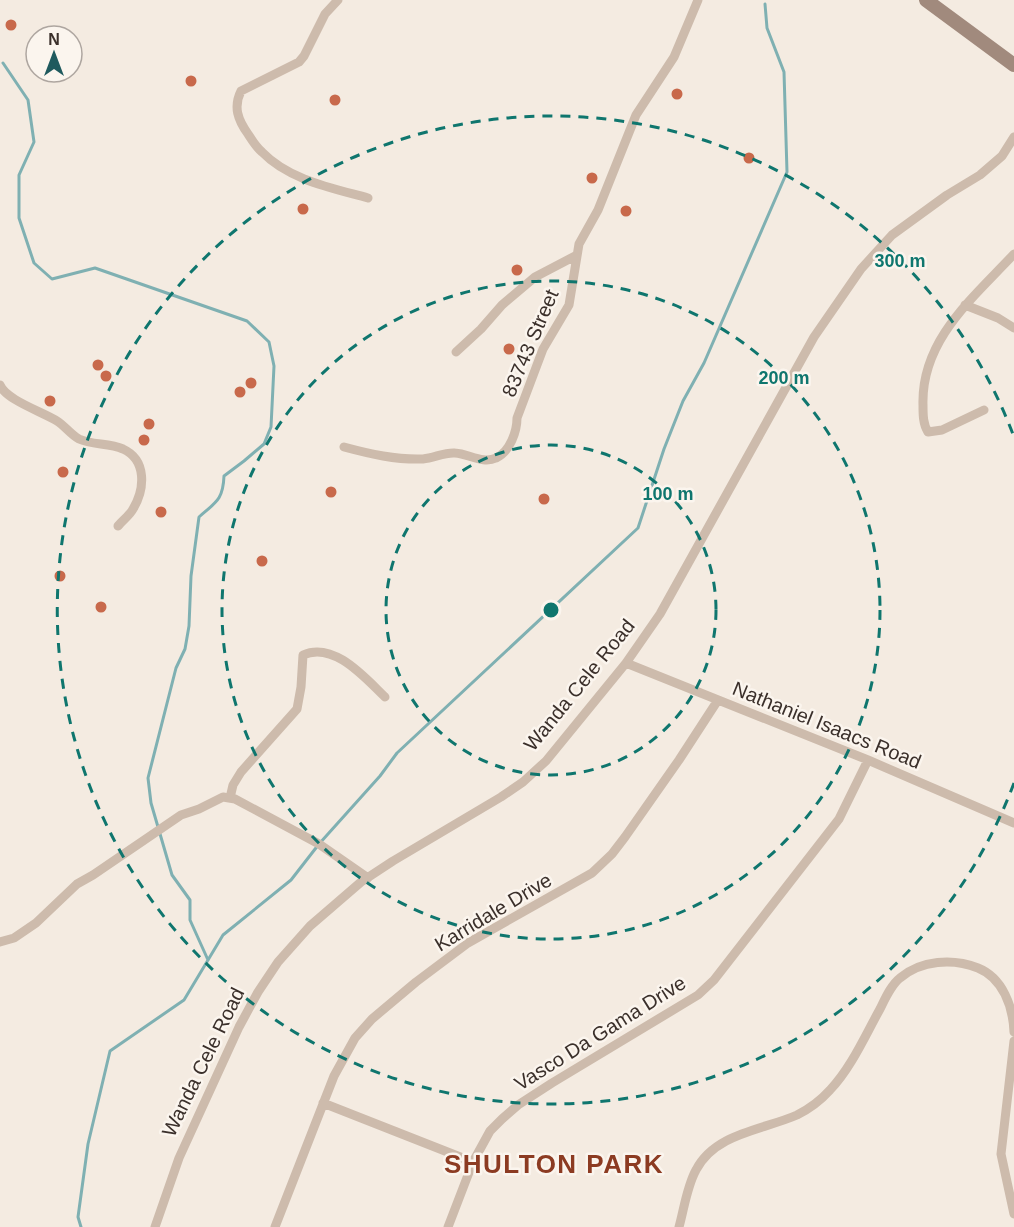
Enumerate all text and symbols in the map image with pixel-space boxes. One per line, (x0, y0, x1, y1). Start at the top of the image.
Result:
north arrow (24, 24, 84, 84)
text: N (48, 31, 60, 48)
text: 300 m (874, 251, 926, 271)
street label: 83743 Street (497, 286, 563, 400)
text: 200 m (758, 368, 810, 388)
text: 100 m (642, 484, 694, 504)
centre of rings (541, 600, 561, 620)
street label: Wanda Cele Road (519, 615, 639, 755)
street label: Nathaniel Isaacs Road (730, 677, 924, 773)
street label: Karridale Drive (431, 869, 555, 955)
street label: Vasco Da Gama Drive (510, 971, 690, 1095)
street label: Wanda Cele Road (157, 984, 249, 1140)
district label: SHULTON PARK (444, 1149, 664, 1179)

